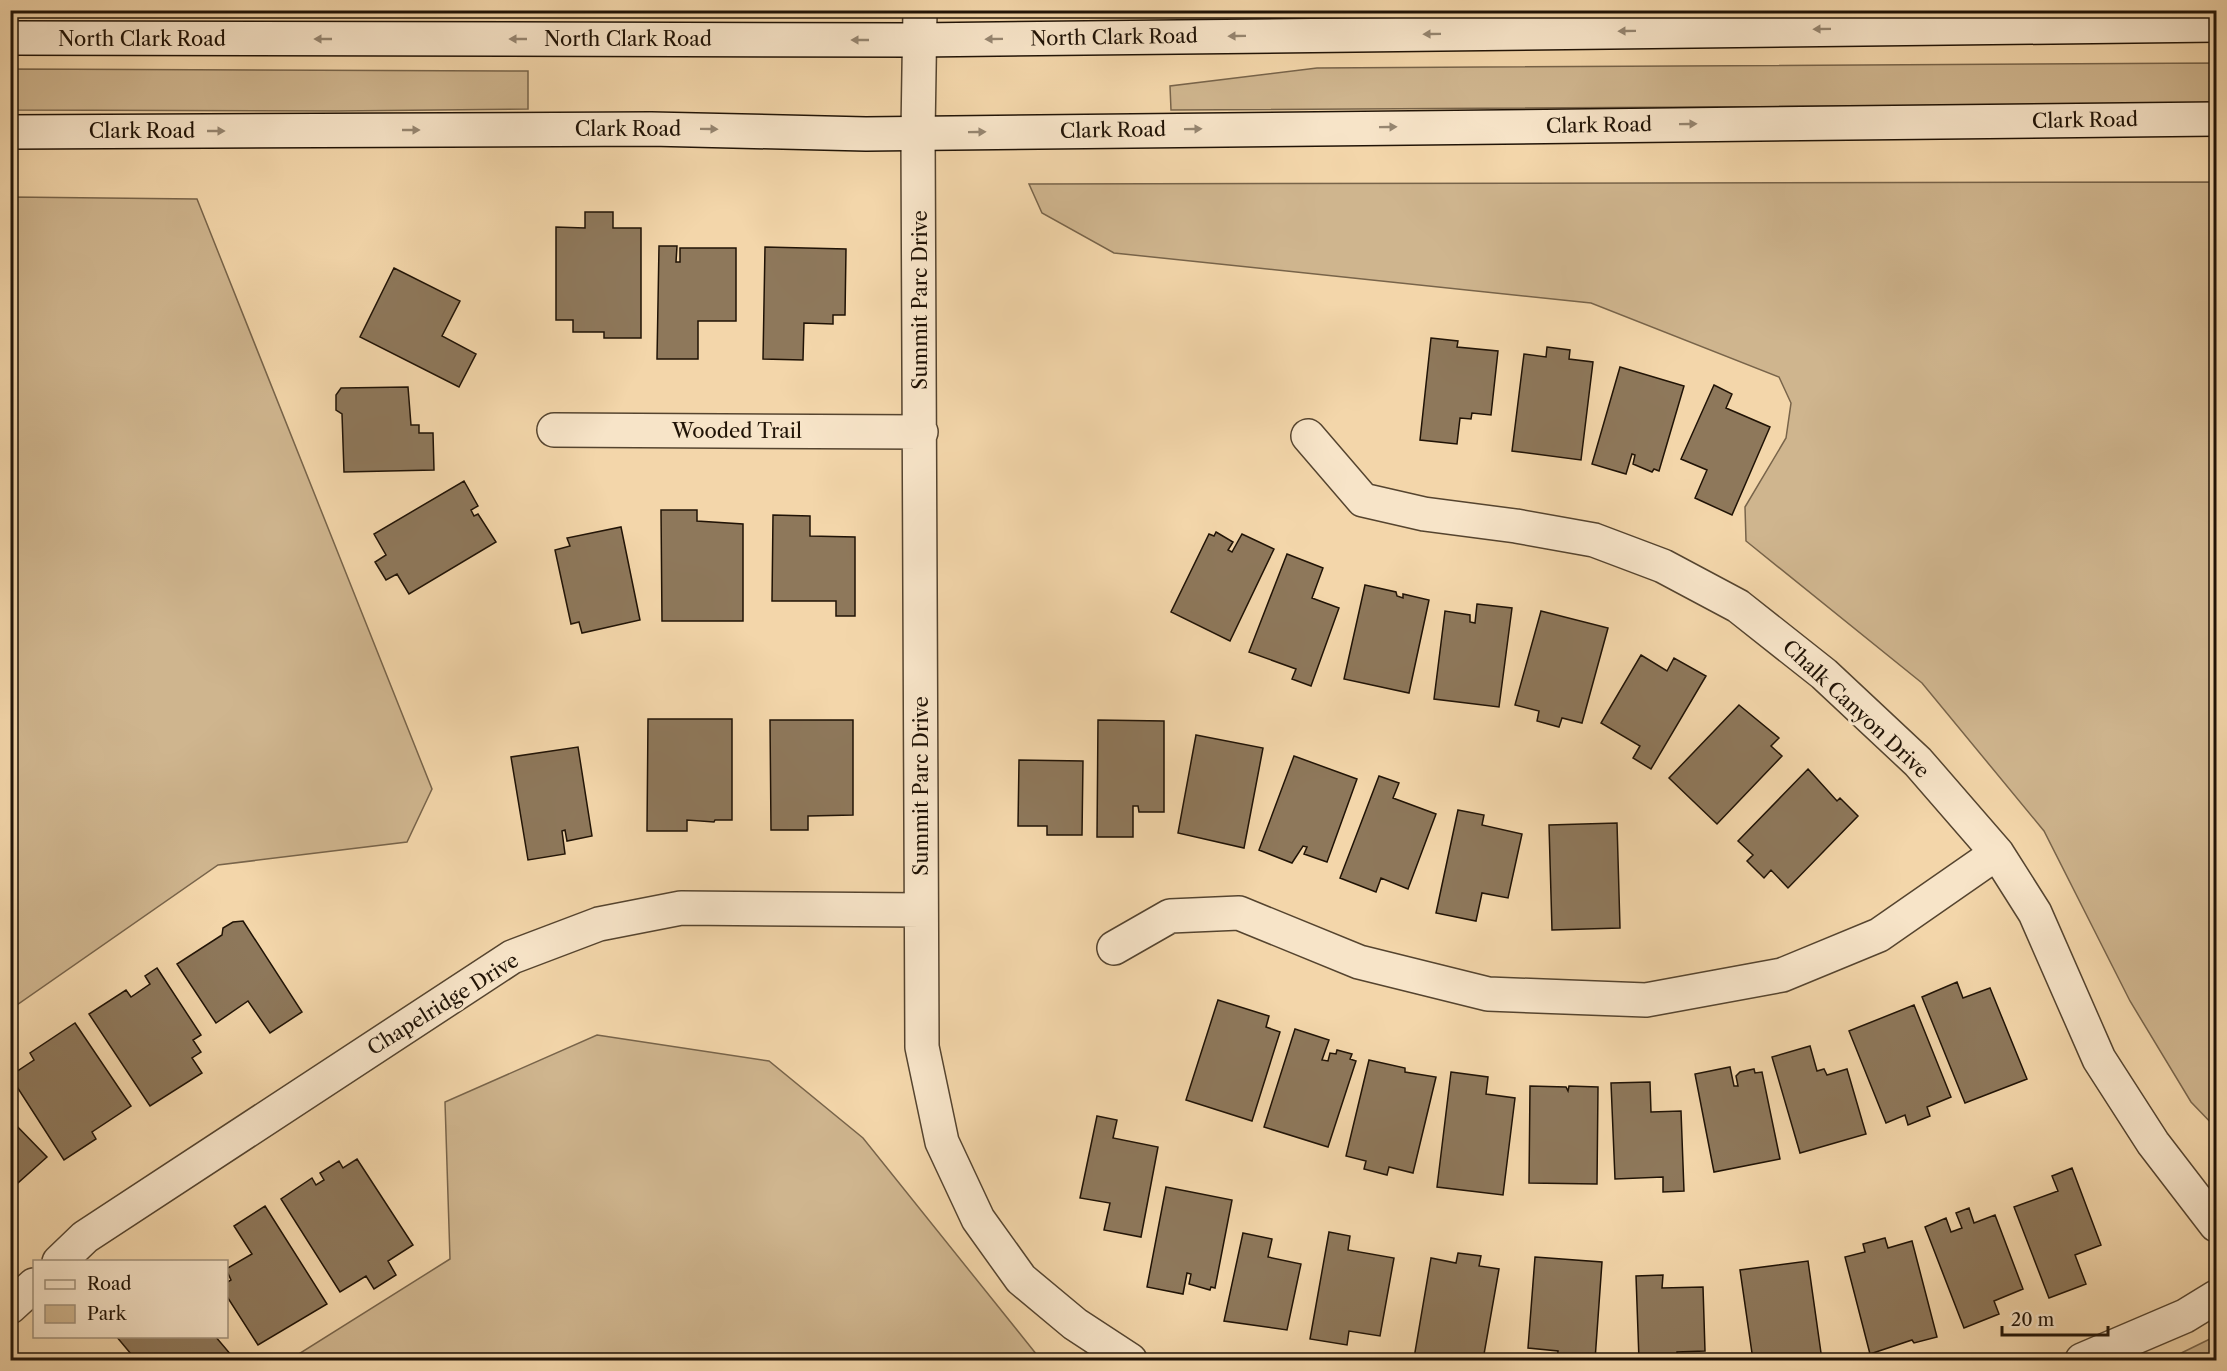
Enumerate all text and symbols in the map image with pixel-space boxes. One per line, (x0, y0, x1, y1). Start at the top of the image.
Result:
street label: North Clark Road (1030, 24, 1198, 50)
one-way arrow (1813, 24, 1832, 34)
one-way arrow (1618, 26, 1637, 36)
street label: North Clark Road (58, 27, 226, 51)
street label: North Clark Road (544, 27, 712, 51)
one-way arrow (1423, 29, 1442, 38)
one-way arrow (1228, 31, 1247, 41)
one-way arrow (313, 34, 332, 44)
one-way arrow (508, 34, 527, 44)
one-way arrow (985, 34, 1004, 44)
one-way arrow (850, 35, 869, 45)
street label: Clark Road (2032, 107, 2138, 133)
street label: Clark Road (1546, 112, 1652, 138)
street label: Clark Road (575, 117, 681, 141)
street label: Clark Road (1060, 117, 1166, 143)
street label: Clark Road (89, 119, 195, 143)
one-way arrow (1678, 119, 1697, 129)
one-way arrow (1378, 122, 1397, 132)
one-way arrow (401, 125, 420, 135)
one-way arrow (700, 125, 719, 134)
one-way arrow (1183, 125, 1202, 134)
one-way arrow (206, 126, 225, 136)
one-way arrow (967, 127, 986, 137)
street label: Summit Parc Drive (908, 210, 932, 390)
street label: Wooded Trail (671, 419, 802, 443)
street label: Chalk Canyon Drive (1778, 635, 1934, 783)
street label: Summit Parc Drive (909, 696, 933, 876)
street label: Chapelridge Drive (363, 948, 523, 1060)
legend (33, 1260, 228, 1338)
text: Road (87, 1273, 132, 1295)
scale bar (2002, 1299, 2108, 1337)
text: Park (87, 1303, 128, 1325)
text: 20 m (2011, 1309, 2055, 1331)

